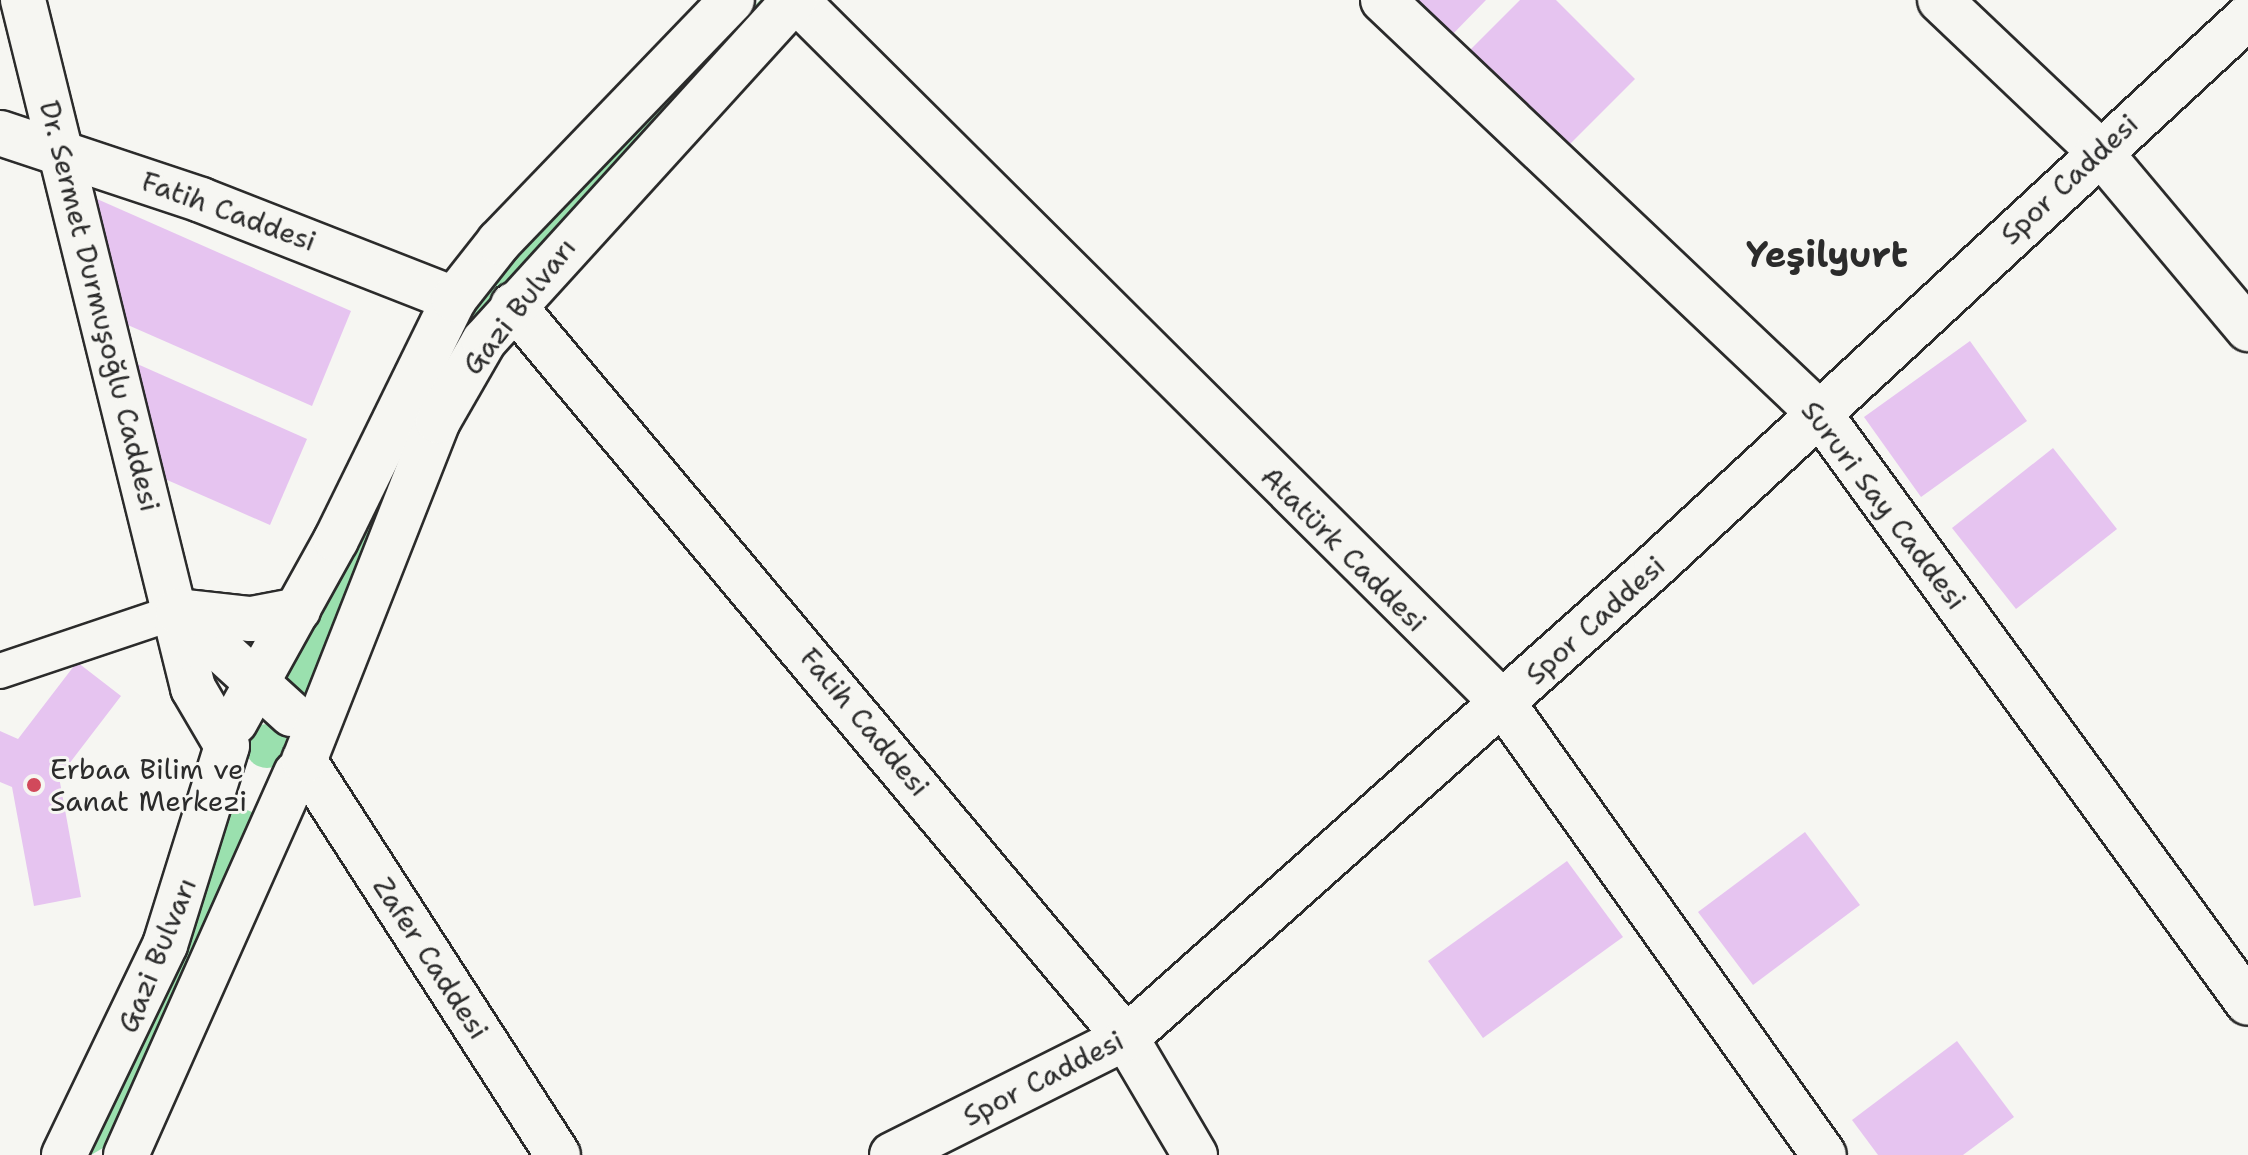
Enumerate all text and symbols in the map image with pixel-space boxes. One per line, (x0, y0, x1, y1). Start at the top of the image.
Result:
street label: Dr. Sermet Durmuşoğlu Caddesi (33, 97, 167, 515)
street label: Spor Caddesi (1993, 107, 2145, 251)
street label: Fatih Caddesi (137, 164, 321, 258)
street label: Gazi Bulvarı (455, 231, 583, 381)
district label: Yeşilyurt (1746, 233, 1908, 277)
street label: Sururi Say Caddesi (1795, 394, 1973, 616)
street label: Atatürk Caddesi (1254, 459, 1434, 639)
street label: Spor Caddesi (1518, 549, 1672, 691)
street label: Fatih Caddesi (793, 641, 937, 803)
place label: Erbaa Bilim ve Sanat Merkezi (50, 752, 247, 818)
marker: Erbaa Bilim ve Sanat Merkezi (25, 776, 43, 794)
street label: Zafer Caddesi (366, 871, 496, 1045)
street label: Gazi Bulvarı (111, 873, 203, 1037)
street label: Spor Caddesi (957, 1023, 1129, 1133)

